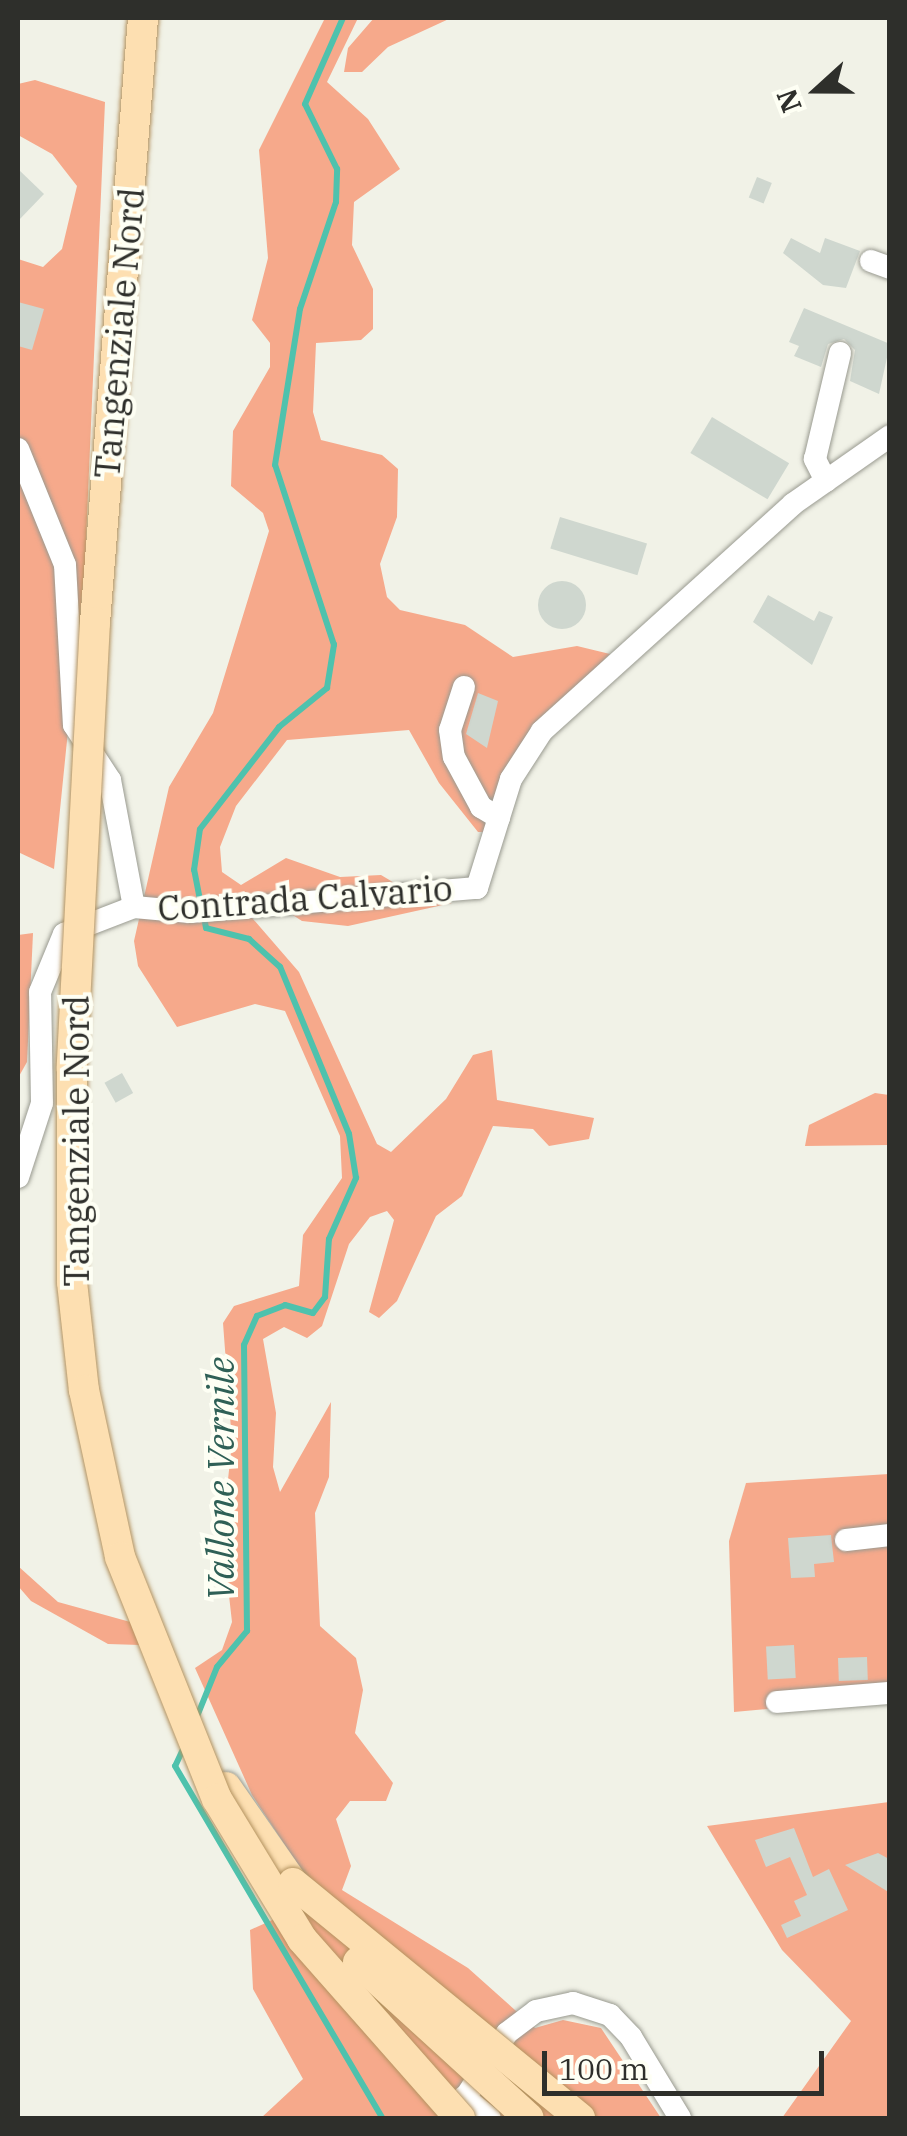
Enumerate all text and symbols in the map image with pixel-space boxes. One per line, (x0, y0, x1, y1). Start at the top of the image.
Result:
north arrow (767, 40, 867, 140)
text: N (767, 84, 810, 118)
street label: Tangenziale Nord (85, 186, 153, 480)
street label: Contrada Calvario (156, 867, 454, 929)
street label: Tangenziale Nord (55, 995, 97, 1287)
water label: Vallone Vernile (197, 1357, 243, 1601)
scale bar (547, 2031, 830, 2093)
text: 100 m (559, 2049, 649, 2088)

